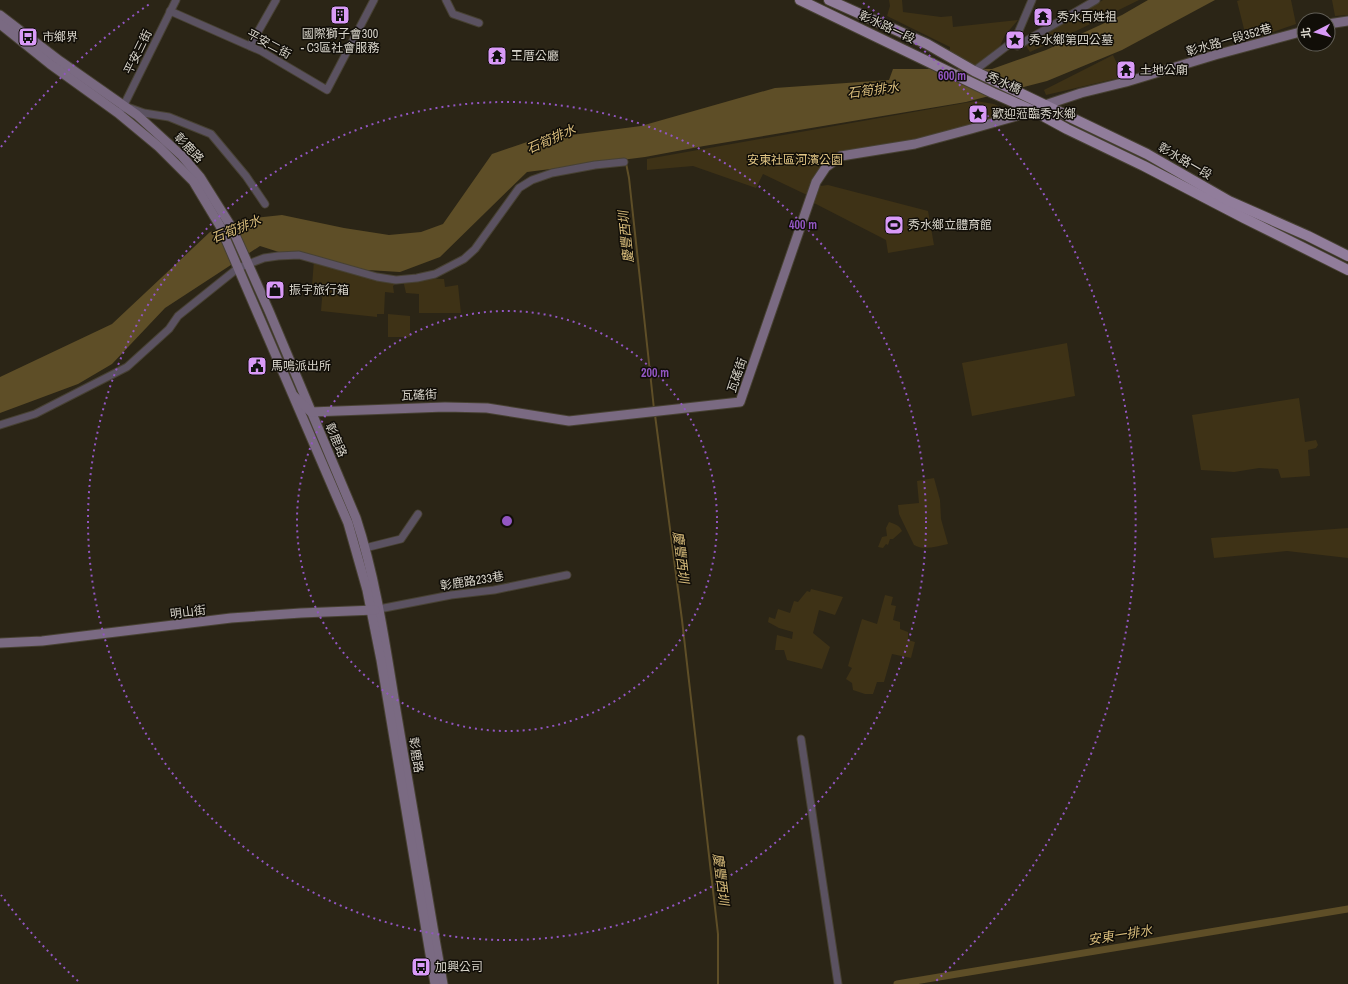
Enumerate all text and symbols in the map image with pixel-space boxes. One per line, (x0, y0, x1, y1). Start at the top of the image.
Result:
building icon: 國際獅子會300 - C3區社會服務 (329, 4, 351, 26)
temple icon: 秀水百姓祖 (1032, 6, 1054, 28)
street label: 彰水路一段 (856, 7, 918, 47)
place label: 秀水百姓祖 (1057, 9, 1117, 25)
north arrow (1296, 12, 1336, 52)
street label: 彰水路一段352巷 (1184, 20, 1274, 60)
bus stop icon: 市鄉界 (17, 26, 39, 48)
street label: 平安二街 (244, 26, 294, 62)
place label: 國際獅子會300 - C3區社會服務 (301, 26, 379, 56)
street label: 平安三街 (120, 27, 156, 77)
text: 北 (1299, 27, 1314, 39)
place label: 市鄉界 (42, 29, 78, 45)
place icon: 秀水鄉第四公墓 (1004, 29, 1026, 51)
place label: 秀水鄉第四公墓 (1029, 32, 1113, 48)
temple icon: 王厝公廳 (486, 45, 508, 67)
place label: 王厝公廳 (511, 48, 559, 64)
temple icon: 土地公廟 (1115, 59, 1137, 81)
place label: 土地公廟 (1140, 62, 1188, 78)
text: 600 m (938, 68, 966, 84)
street label: 秀水橋 (984, 68, 1024, 98)
water label: 石筍排水 (846, 78, 901, 102)
place icon: 歡迎蒞臨秀水鄉 (967, 103, 989, 125)
place label: 歡迎蒞臨秀水鄉 (992, 106, 1076, 122)
water label: 石筍排水 (524, 120, 579, 157)
street label: 彰鹿路 (171, 129, 207, 167)
street label: 彰水路一段 (1155, 139, 1215, 183)
park label: 安東社區河濱公園 (747, 152, 843, 168)
water label: 慶豐西圳 (615, 208, 637, 264)
water label: 石筍排水 (209, 211, 264, 247)
sports icon: 秀水鄉立體育館 (883, 214, 905, 236)
text: 400 m (789, 217, 817, 233)
place label: 秀水鄉立體育館 (908, 217, 992, 233)
shop icon: 振宇旅行箱 (264, 279, 286, 301)
place label: 振宇旅行箱 (289, 282, 349, 298)
public building icon: 馬鳴派出所 (246, 355, 268, 377)
street label: 瓦磘街 (724, 355, 750, 395)
place label: 馬鳴派出所 (271, 358, 331, 374)
text: 200 m (641, 365, 669, 381)
street label: 瓦磘街 (401, 386, 437, 404)
street label: 彰鹿路 (322, 420, 350, 460)
centre of rings (500, 514, 514, 528)
water label: 慶豐西圳 (669, 530, 693, 586)
street label: 彰鹿路233巷 (439, 568, 505, 594)
street label: 明山街 (169, 602, 207, 622)
street label: 彰鹿路 (405, 736, 427, 774)
water label: 慶豐西圳 (709, 852, 733, 908)
water label: 安東一排水 (1087, 921, 1154, 948)
bus stop icon: 加興公司 (410, 956, 432, 978)
place label: 加興公司 (435, 959, 483, 975)

